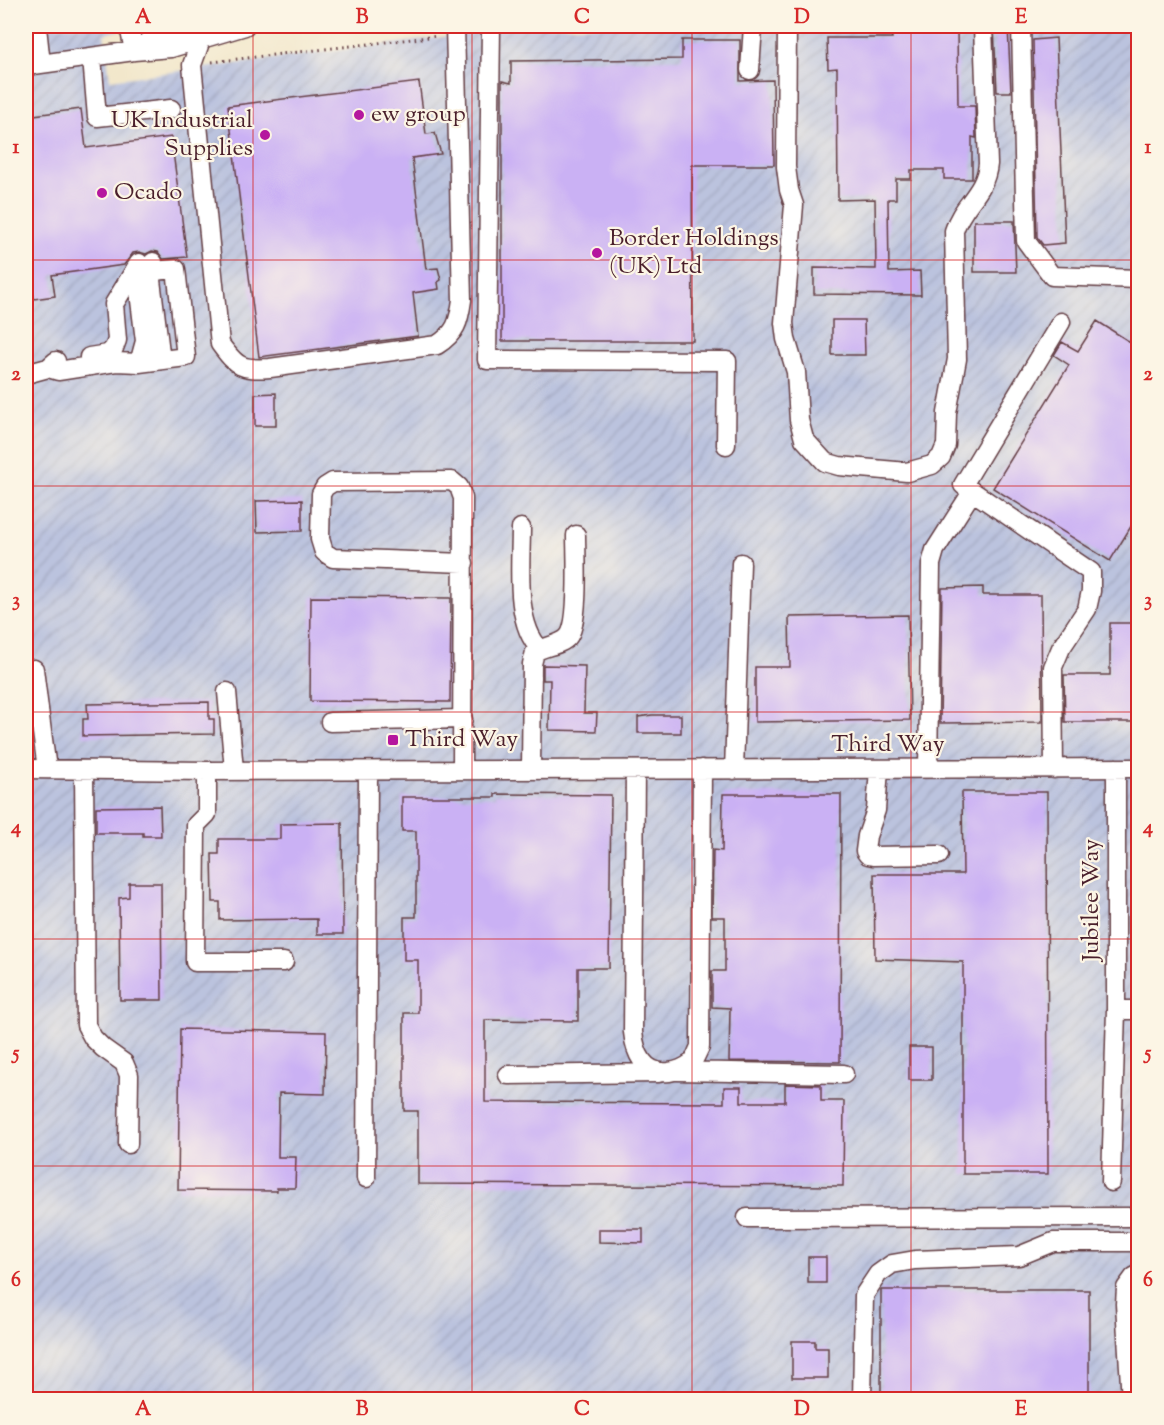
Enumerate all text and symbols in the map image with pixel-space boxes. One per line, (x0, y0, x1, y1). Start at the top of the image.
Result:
text: A (135, 4, 152, 33)
text: B (356, 4, 369, 33)
text: C (574, 4, 590, 33)
text: D (794, 4, 810, 33)
text: E (1015, 4, 1028, 33)
place label: ew group (371, 98, 466, 132)
place label: UK Industrial Supplies (111, 104, 253, 166)
marker: ew group (352, 108, 366, 122)
marker: UK Industrial Supplies (258, 128, 272, 142)
text: 1 (13, 134, 20, 163)
text: 1 (1145, 134, 1152, 163)
place label: Ocado (114, 176, 183, 210)
marker: Ocado (95, 186, 109, 200)
place label: Border Holdings (UK) Ltd (609, 222, 779, 284)
marker: Border Holdings (UK) Ltd (590, 246, 604, 260)
text: 2 (11, 361, 21, 390)
text: 2 (1143, 361, 1153, 390)
text: 3 (12, 587, 20, 616)
text: 3 (1144, 587, 1152, 616)
place label: Third Way (405, 723, 518, 757)
street label: Third Way (831, 728, 945, 762)
marker: Third Way (386, 733, 400, 747)
text: 4 (10, 814, 21, 843)
text: 4 (1142, 814, 1153, 843)
street label: Jubilee Way (1075, 839, 1109, 963)
text: 5 (11, 1040, 20, 1069)
text: 5 (1143, 1040, 1152, 1069)
text: 6 (11, 1267, 21, 1296)
text: 6 (1143, 1267, 1153, 1296)
text: A (135, 1396, 152, 1425)
text: B (356, 1396, 369, 1425)
text: C (574, 1396, 590, 1425)
text: D (794, 1396, 810, 1425)
text: E (1015, 1396, 1028, 1425)

